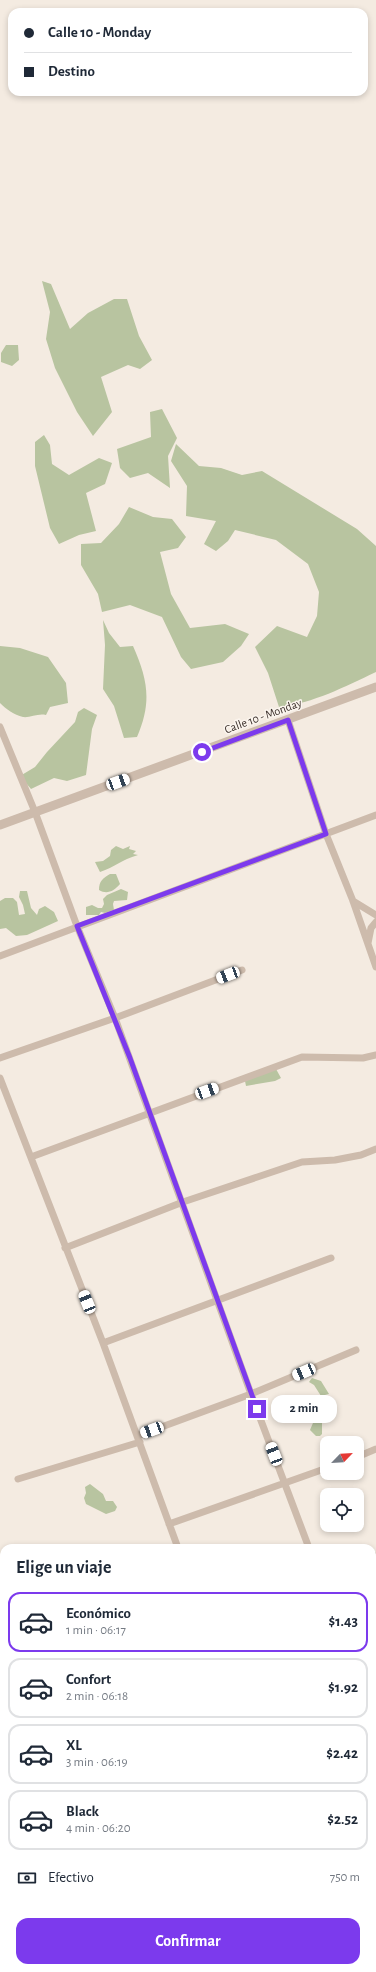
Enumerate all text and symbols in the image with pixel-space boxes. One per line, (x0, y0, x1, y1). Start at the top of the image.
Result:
text: Calle 10 - Monday (48, 25, 151, 40)
text: Destino (48, 64, 95, 79)
street label: Calle 10 - Monday (223, 696, 304, 736)
route start (193, 743, 211, 761)
car (105, 772, 131, 792)
car (215, 965, 241, 985)
car (194, 1081, 220, 1101)
car (77, 1289, 97, 1315)
car (291, 1362, 317, 1382)
callout: 2 min (271, 1395, 337, 1423)
route end (248, 1400, 266, 1418)
text: 2 min (290, 1402, 318, 1415)
car (139, 1420, 165, 1440)
north arrow (320, 1436, 364, 1480)
map controls (320, 1436, 364, 1532)
car (264, 1441, 284, 1467)
button: locate (320, 1488, 364, 1532)
text: Elige un viaje (16, 1559, 111, 1577)
icon: car (18, 1604, 54, 1640)
text: Económico (66, 1606, 131, 1621)
text: $1.43 (328, 1614, 358, 1629)
text: 1 min · 06:17 (66, 1624, 126, 1637)
icon: car (18, 1670, 54, 1706)
text: Confort (66, 1672, 111, 1687)
text: $1.92 (328, 1680, 358, 1695)
text: 2 min · 06:18 (66, 1690, 128, 1703)
icon: car (18, 1736, 54, 1772)
text: XL (66, 1738, 82, 1753)
text: $2.42 (326, 1746, 358, 1761)
text: 3 min · 06:19 (66, 1756, 128, 1769)
icon: car (18, 1802, 54, 1838)
text: Black (66, 1804, 99, 1819)
text: $2.52 (327, 1812, 358, 1827)
text: 4 min · 06:20 (66, 1822, 131, 1835)
icon: cash (16, 1867, 38, 1889)
text: Efectivo (48, 1870, 94, 1885)
text: 750 m (330, 1871, 360, 1884)
button: Confirmar (16, 1918, 360, 1964)

